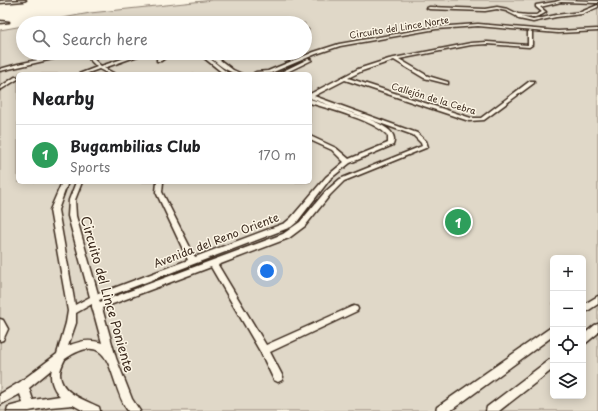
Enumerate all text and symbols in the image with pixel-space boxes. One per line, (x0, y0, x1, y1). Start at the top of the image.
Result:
street label: Circuito del Lince Norte (348, 12, 450, 42)
search box (16, 16, 312, 60)
icon: search (30, 27, 52, 49)
text: Search here (62, 27, 148, 50)
street label: Callejón de la Cebra (390, 78, 479, 118)
text: Nearby (32, 85, 94, 111)
text: Bugambilias Club (70, 134, 201, 157)
text: 1 (42, 145, 48, 164)
text: 170 m (258, 145, 296, 164)
text: Sports (70, 157, 110, 176)
pin: 1 (445, 207, 471, 237)
street label: Avenida del Reno Oriente (151, 208, 281, 272)
street label: Circuito del Lince Poniente (77, 214, 139, 374)
map controls (550, 255, 586, 399)
button: + (550, 255, 586, 291)
your location (257, 261, 277, 281)
button: − (550, 291, 586, 327)
button: locate (550, 327, 586, 363)
button: layers (550, 363, 586, 399)

